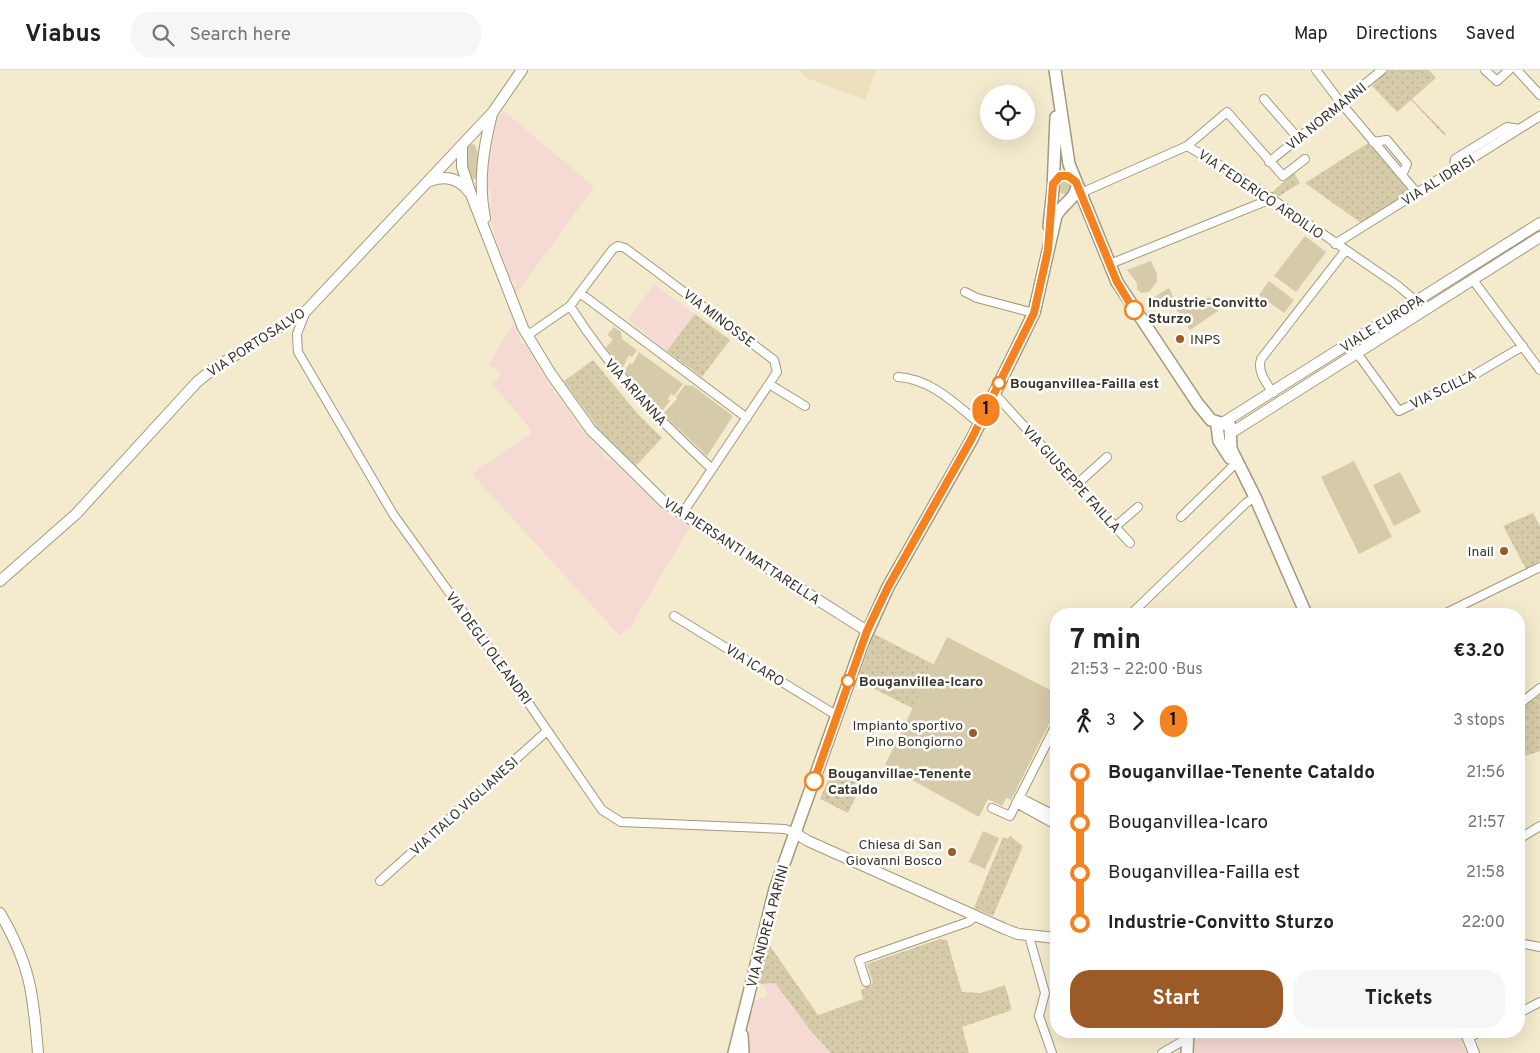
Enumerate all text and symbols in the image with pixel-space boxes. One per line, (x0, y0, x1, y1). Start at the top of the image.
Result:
search box (131, 12, 481, 57)
text: Viabus (25, 20, 101, 50)
icon: search (149, 21, 177, 49)
text: Search here (189, 23, 291, 47)
text: Map (1294, 23, 1328, 46)
text: Directions (1356, 23, 1438, 46)
text: Saved (1466, 23, 1515, 46)
street label: VIA NORMANNI (1283, 80, 1370, 155)
map controls (980, 85, 1035, 140)
button: locate (980, 85, 1035, 140)
street label: VIA FEDERICO ARDILIO (1194, 147, 1326, 244)
street label: VIA AL IDRISI (1399, 152, 1479, 211)
street label: VIA MINOSSE (679, 287, 757, 352)
street label: VIALE EUROPA (1338, 292, 1428, 357)
place label: Industrie-Convitto Sturzo (1148, 295, 1268, 328)
marker: Industrie-Convitto Sturzo (1124, 300, 1144, 320)
street label: VIA PORTOSALVO (205, 305, 309, 381)
place label: INPS (1190, 332, 1221, 349)
marker: INPS (1174, 333, 1186, 345)
street label: VIA ARIANNA (600, 356, 670, 430)
street label: VIA SCILLA (1408, 367, 1480, 414)
marker: Bouganvillea-Failla est (992, 376, 1006, 390)
place label: Bouganvillea-Failla est (1010, 376, 1159, 393)
line badge: 1 (970, 394, 1002, 426)
text: 1 (982, 398, 990, 421)
street label: VIA GIUSEPPE FAILLA (1018, 423, 1124, 537)
street label: VIA PIERSANTI MATTARELLA (660, 495, 823, 609)
place label: Inail (1468, 544, 1494, 561)
marker: Inail (1498, 545, 1510, 557)
street label: VIA DEGLI OLEANDRI (441, 589, 534, 709)
text: 7 min (1070, 623, 1141, 659)
text: €3.20 (1453, 639, 1505, 663)
street label: VIA ICARO (721, 641, 787, 691)
text: 21:53 – 22:00 · Bus (1070, 660, 1203, 680)
marker: Bouganvillea-Icaro (841, 674, 855, 688)
place label: Bouganvillea-Icaro (859, 674, 983, 691)
icon: walk (1070, 707, 1098, 735)
icon: forward (1124, 707, 1152, 735)
text: 1 (1170, 709, 1177, 732)
text: 3 (1106, 711, 1116, 731)
text: 3 stops (1453, 711, 1505, 731)
place label: Impianto sportivo Pino Bongiorno (852, 718, 963, 751)
marker: Impianto sportivo Pino Bongiorno (967, 727, 979, 739)
street label: VIA ITALO VIGLIANESI (408, 754, 522, 860)
text: Bouganvillae-Tenente Cataldo (1108, 761, 1375, 785)
text: 21:56 (1466, 763, 1505, 783)
place label: Bouganvillae-Tenente Cataldo (828, 766, 972, 799)
marker: Bouganvillae-Tenente Cataldo (804, 771, 824, 791)
text: Bouganvillea-Icaro (1108, 811, 1268, 835)
text: 21:57 (1468, 813, 1505, 833)
place label: Chiesa di San Giovanni Bosco (846, 837, 942, 870)
marker: Chiesa di San Giovanni Bosco (946, 846, 958, 858)
text: Bouganvillea-Failla est (1108, 861, 1300, 885)
street label: VIA ANDREA PARINI (744, 863, 793, 990)
text: 21:58 (1466, 863, 1505, 883)
text: Industrie-Convitto Sturzo (1108, 911, 1334, 935)
text: 22:00 (1461, 913, 1505, 933)
button: Start (1070, 970, 1283, 1028)
button: Tickets (1293, 970, 1505, 1028)

